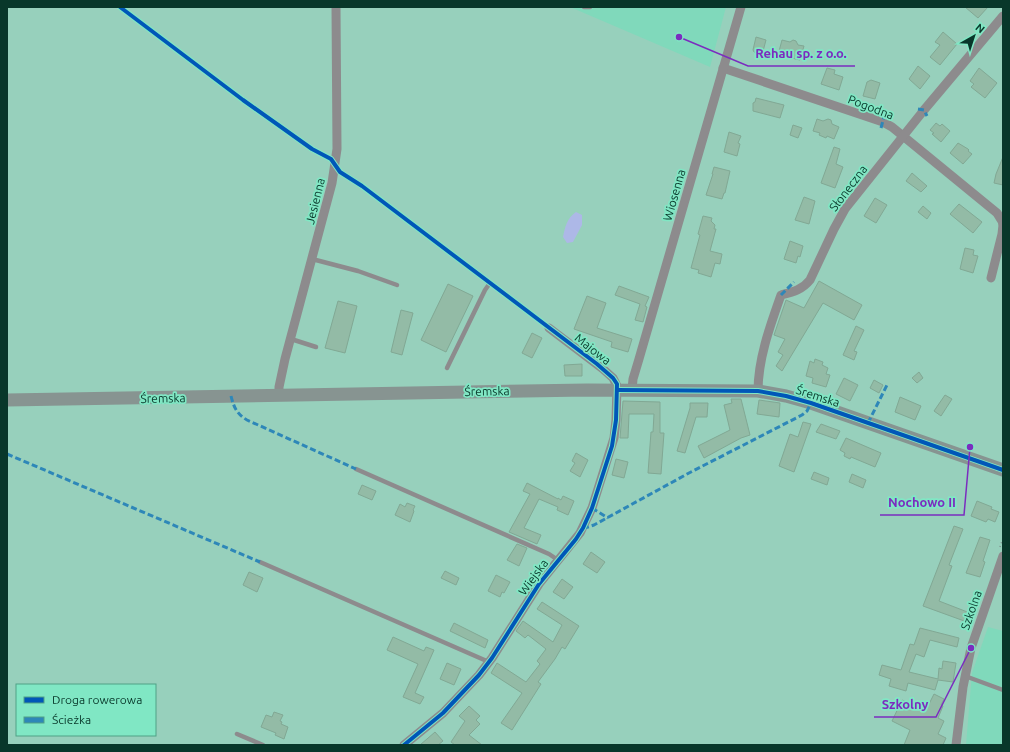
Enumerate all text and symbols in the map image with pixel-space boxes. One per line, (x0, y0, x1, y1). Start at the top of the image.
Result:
north arrow (954, 16, 994, 56)
text: N (973, 21, 987, 35)
callout: Rehau sp. z o.o. (748, 41, 855, 66)
text: Rehau sp. z o.o. (755, 46, 847, 60)
street label: Pogodna (846, 92, 896, 122)
street label: Słoneczna (827, 162, 869, 214)
street label: Wiosenna (660, 168, 688, 222)
street label: Jesienna (303, 177, 327, 225)
street label: Majowa (572, 331, 614, 367)
street label: Śremska (794, 383, 842, 409)
street label: Śremska (464, 384, 510, 398)
street label: Śremska (140, 391, 186, 405)
callout: Nochowo II (880, 490, 964, 515)
text: Nochowo II (888, 495, 956, 509)
street label: Wiejska (516, 556, 550, 598)
street label: Szkolna (958, 589, 984, 631)
legend (16, 684, 156, 736)
callout: Szkolny (874, 692, 936, 717)
text: Droga rowerowa (52, 693, 142, 706)
text: Szkolny (882, 697, 928, 711)
text: Ścieżka (52, 713, 91, 726)

